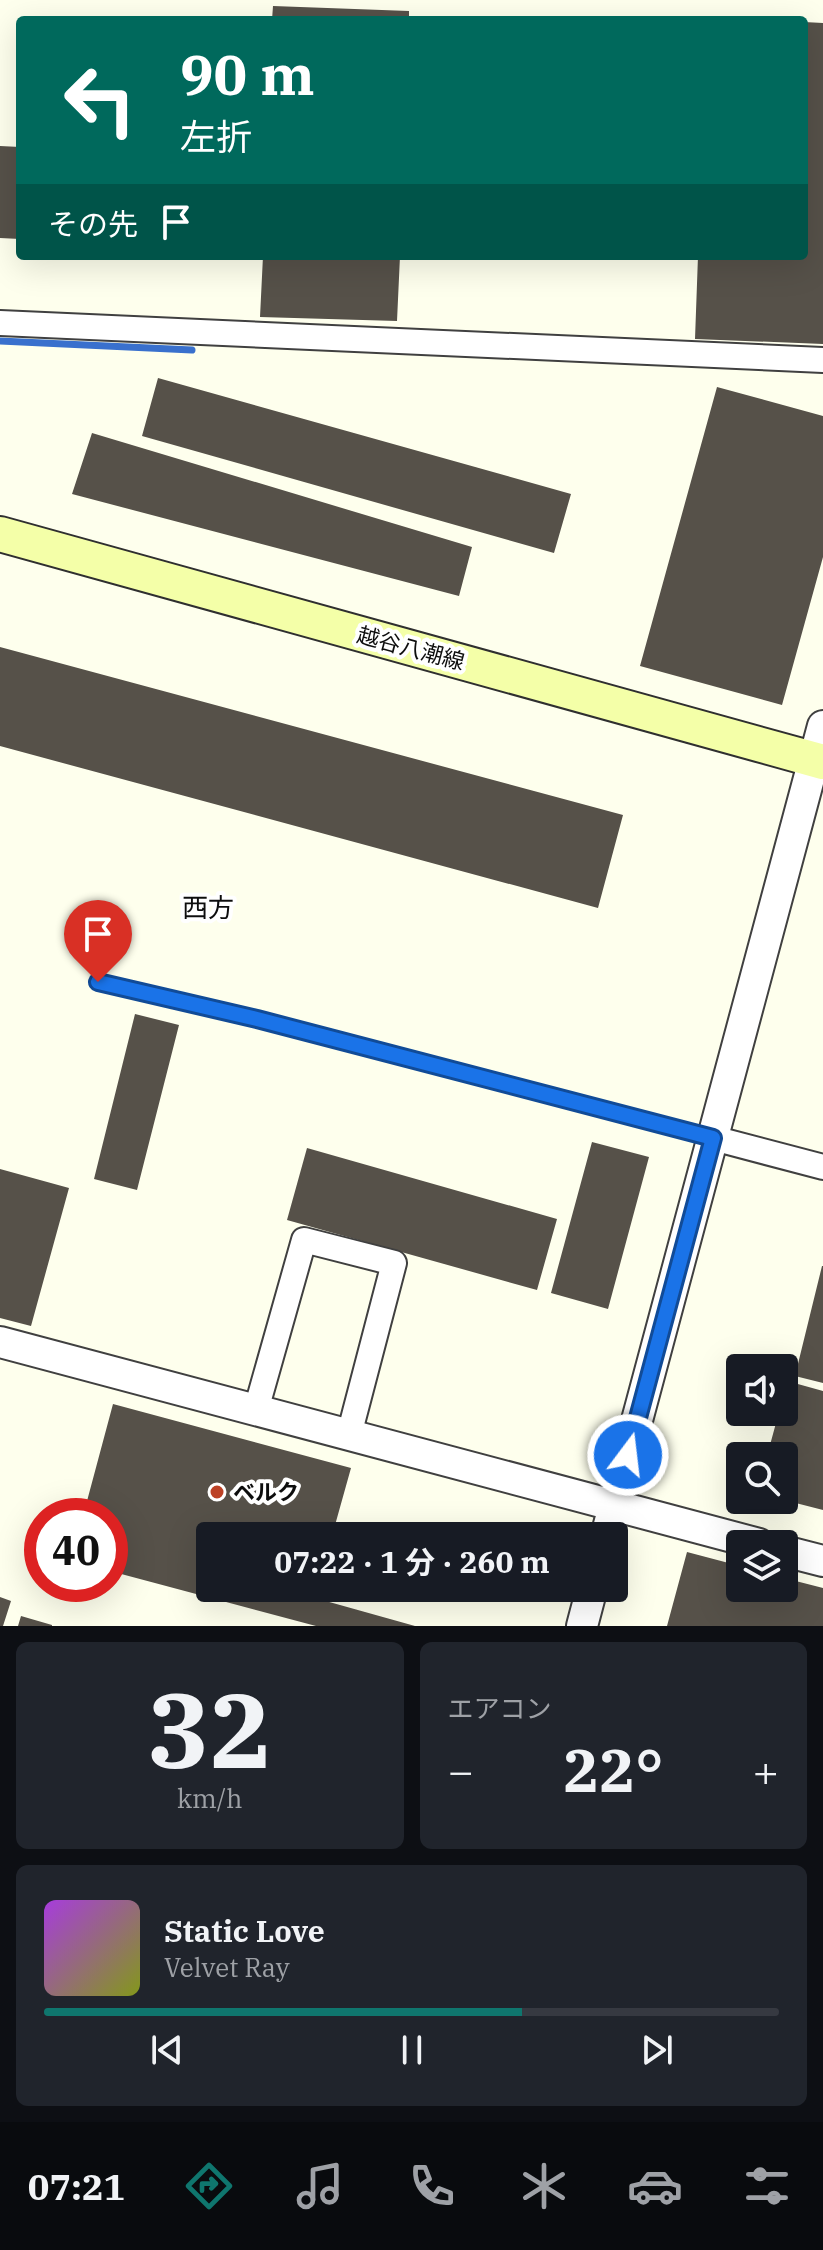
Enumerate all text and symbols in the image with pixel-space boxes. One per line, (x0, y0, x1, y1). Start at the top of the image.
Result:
text: 90 m (180, 38, 315, 110)
icon: left (48, 48, 152, 152)
text: 左折 (180, 113, 252, 160)
icon: arrive (154, 200, 198, 244)
text: その先 (48, 204, 138, 243)
street label: 越谷八潮線 (354, 619, 468, 676)
district label: 西方 (182, 890, 234, 924)
pin (64, 900, 132, 982)
icon: arrive (76, 912, 120, 956)
map controls (726, 1354, 798, 1602)
button: sound (726, 1354, 798, 1426)
position arrow (586, 1413, 670, 1497)
button: search (726, 1442, 798, 1514)
place label: ベルク (233, 1477, 299, 1506)
marker: ベルク (208, 1483, 226, 1501)
speed limit sign: 40 (24, 1498, 128, 1602)
button: layers (726, 1530, 798, 1602)
text: 07:22 · 1 分 · 260 m (274, 1542, 550, 1581)
text: 32 (147, 1661, 272, 1797)
text: エアコン (448, 1691, 552, 1725)
text: 22° (563, 1730, 663, 1809)
text: − (448, 1742, 474, 1799)
text: + (753, 1742, 779, 1799)
text: km/h (177, 1781, 243, 1815)
text: Static Love (164, 1911, 325, 1950)
text: Velvet Ray (164, 1950, 290, 1984)
icon: previous (145, 2028, 189, 2072)
icon: pause (390, 2028, 434, 2072)
icon: next (635, 2028, 679, 2072)
icon: directions (181, 2158, 237, 2214)
icon: music (292, 2158, 348, 2214)
icon: phone (404, 2158, 460, 2214)
icon: climate (516, 2158, 572, 2214)
icon: car (627, 2158, 683, 2214)
icon: filters (739, 2158, 795, 2214)
text: 07:21 (28, 2163, 125, 2210)

